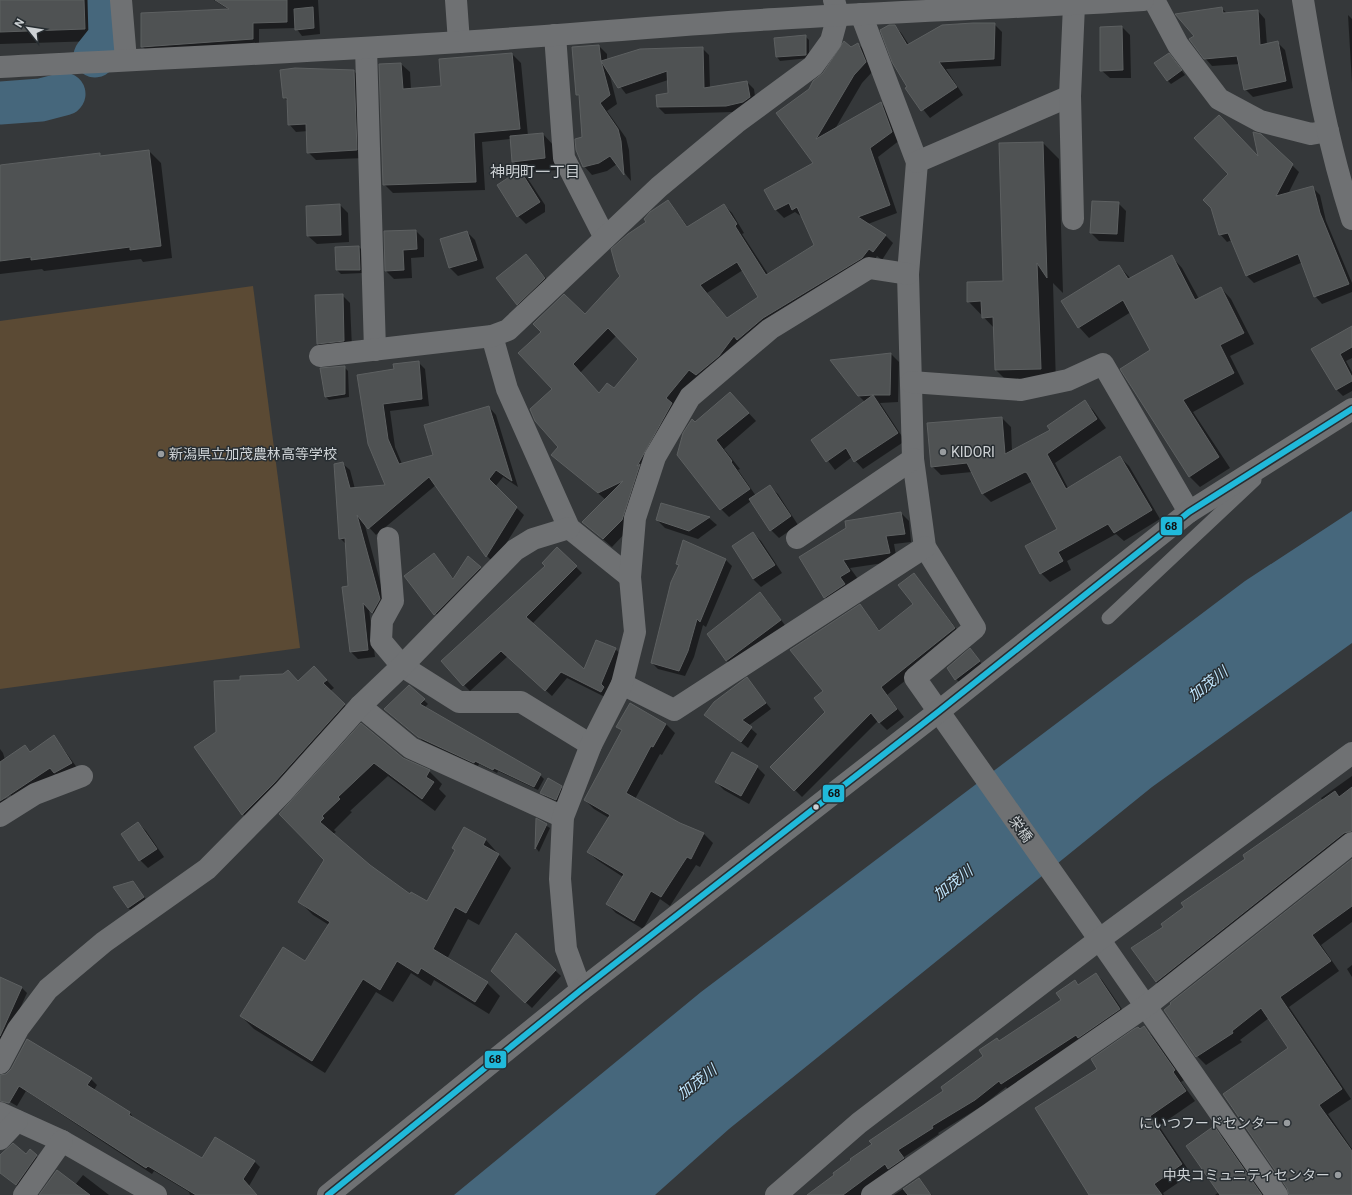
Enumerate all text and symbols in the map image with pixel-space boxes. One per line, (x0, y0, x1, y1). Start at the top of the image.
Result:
north arrow (8, 8, 48, 48)
text: N (12, 16, 27, 30)
district label: 神明町一丁目 (490, 163, 580, 181)
place label: KIDORI (951, 444, 995, 460)
place label: 新潟県立加茂農林高等学校 (169, 446, 337, 462)
marker: KIDORI (938, 447, 948, 457)
marker: 新潟県立加茂農林高等学校 (156, 449, 166, 459)
line badge: 68 (1160, 516, 1183, 536)
text: 68 (1165, 520, 1177, 533)
water label: 加茂川 (1185, 662, 1233, 705)
line badge: 68 (822, 784, 845, 803)
text: 68 (828, 787, 840, 800)
unlabelled marker (811, 802, 821, 812)
street label: 栄橋 (1006, 813, 1036, 845)
water label: 加茂川 (930, 861, 978, 904)
line badge: 68 (484, 1050, 507, 1069)
text: 68 (489, 1053, 501, 1066)
water label: 加茂川 (674, 1060, 722, 1103)
place label: にいつフードセンター (1139, 1115, 1279, 1131)
marker: にいつフードセンター (1282, 1118, 1292, 1128)
place label: 中央コミュニティセンター (1163, 1167, 1330, 1183)
marker: 中央コミュニティセンター (1333, 1170, 1343, 1180)

